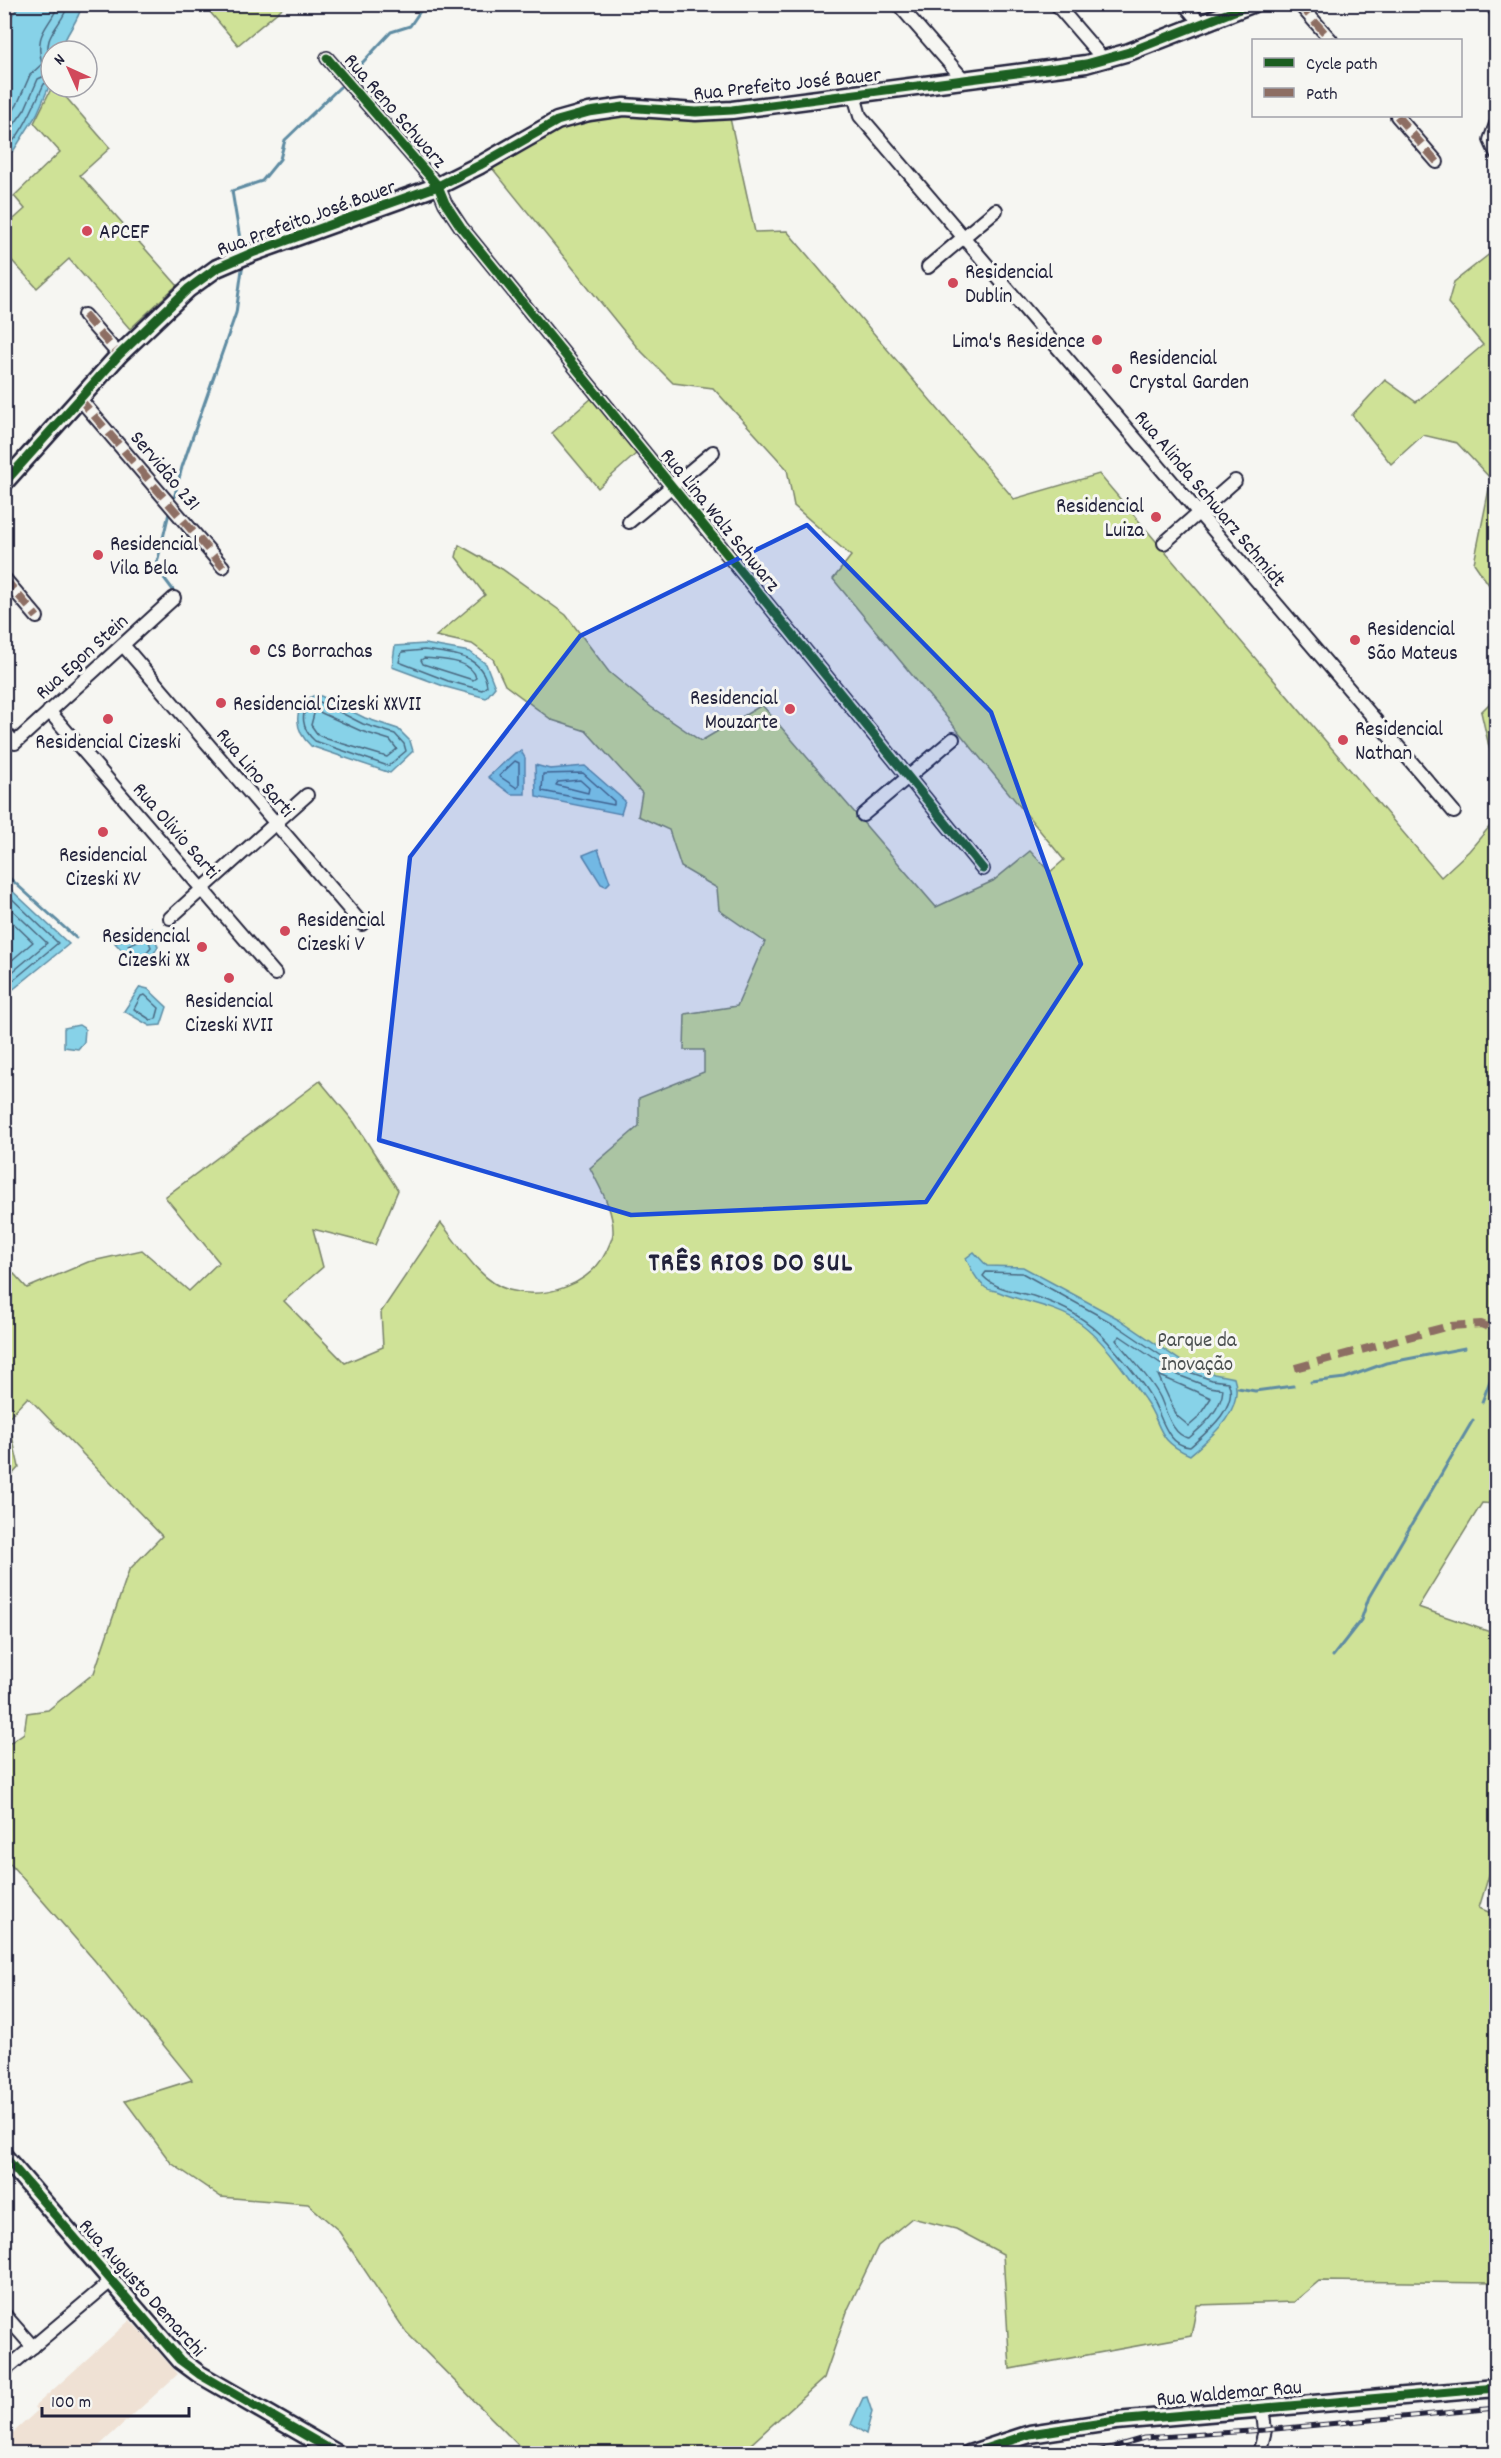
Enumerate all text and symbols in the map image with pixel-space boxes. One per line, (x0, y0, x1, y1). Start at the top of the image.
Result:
north arrow (39, 39, 99, 99)
legend (1252, 39, 1462, 117)
street label: Rua Reno Schwarz (335, 48, 452, 176)
text: N (49, 49, 71, 71)
text: Cycle path (1306, 53, 1377, 78)
street label: Rua Prefeito José Bauer (692, 61, 883, 111)
text: Path (1306, 83, 1338, 108)
street label: Rua Prefeito José Bauer (213, 173, 401, 266)
place label: APCEF (99, 219, 150, 249)
marker: APCEF (80, 224, 94, 238)
place label: Residencial Dublin (965, 259, 1053, 313)
marker: Residencial Dublin (946, 276, 960, 290)
place label: Lima's Residence (952, 328, 1085, 358)
marker: Lima's Residence (1090, 333, 1104, 347)
place label: Residencial Crystal Garden (1129, 345, 1249, 399)
marker: Residencial Crystal Garden (1110, 362, 1124, 376)
street label: Rua Alinda Schwarz Schmidt (1126, 405, 1292, 595)
street label: Servidão 231 (121, 425, 206, 519)
street label: Rua Lina Walz Schwarz (651, 443, 786, 599)
place label: Residencial Luiza (1056, 493, 1145, 547)
marker: Residencial Luiza (1149, 510, 1163, 524)
place label: Residencial Vila Bela (110, 531, 198, 585)
marker: Residencial Vila Bela (91, 548, 105, 562)
street label: Rua Egon Stein (30, 608, 136, 708)
place label: Residencial São Mateus (1367, 616, 1458, 670)
marker: Residencial São Mateus (1348, 633, 1362, 647)
place label: CS Borrachas (267, 638, 373, 668)
marker: CS Borrachas (248, 643, 262, 657)
place label: Residencial Mouzarte (690, 685, 778, 739)
place label: Residencial Cizeski XXVII (233, 691, 422, 721)
marker: Residencial Cizeski XXVII (214, 696, 228, 710)
marker: Residencial Mouzarte (783, 702, 797, 716)
marker: Residencial Cizeski (101, 712, 115, 726)
place label: Residencial Nathan (1355, 716, 1443, 770)
street label: Rua Lino Sarti (207, 723, 300, 825)
place label: Residencial Cizeski (35, 729, 181, 759)
marker: Residencial Nathan (1336, 733, 1350, 747)
street label: Rua Olivio Sarti (124, 777, 226, 887)
marker: Residencial Cizeski XV (96, 825, 110, 839)
place label: Residencial Cizeski XV (59, 842, 147, 896)
place label: Residencial Cizeski V (297, 907, 385, 961)
place label: Residencial Cizeski XX (102, 923, 190, 977)
marker: Residencial Cizeski V (278, 924, 292, 938)
marker: Residencial Cizeski XX (195, 940, 209, 954)
marker: Residencial Cizeski XVII (222, 971, 236, 985)
place label: Residencial Cizeski XVII (185, 988, 274, 1042)
district label: TRÊS RIOS DO SUL (649, 1245, 853, 1284)
park label: Parque da Inovação (1157, 1327, 1238, 1381)
street label: Rua Augusto Demarchi (70, 2213, 211, 2365)
street label: Rua Waldemar Rau (1155, 2374, 1303, 2416)
scale bar (42, 2380, 189, 2418)
text: 100 m (51, 2391, 91, 2416)

